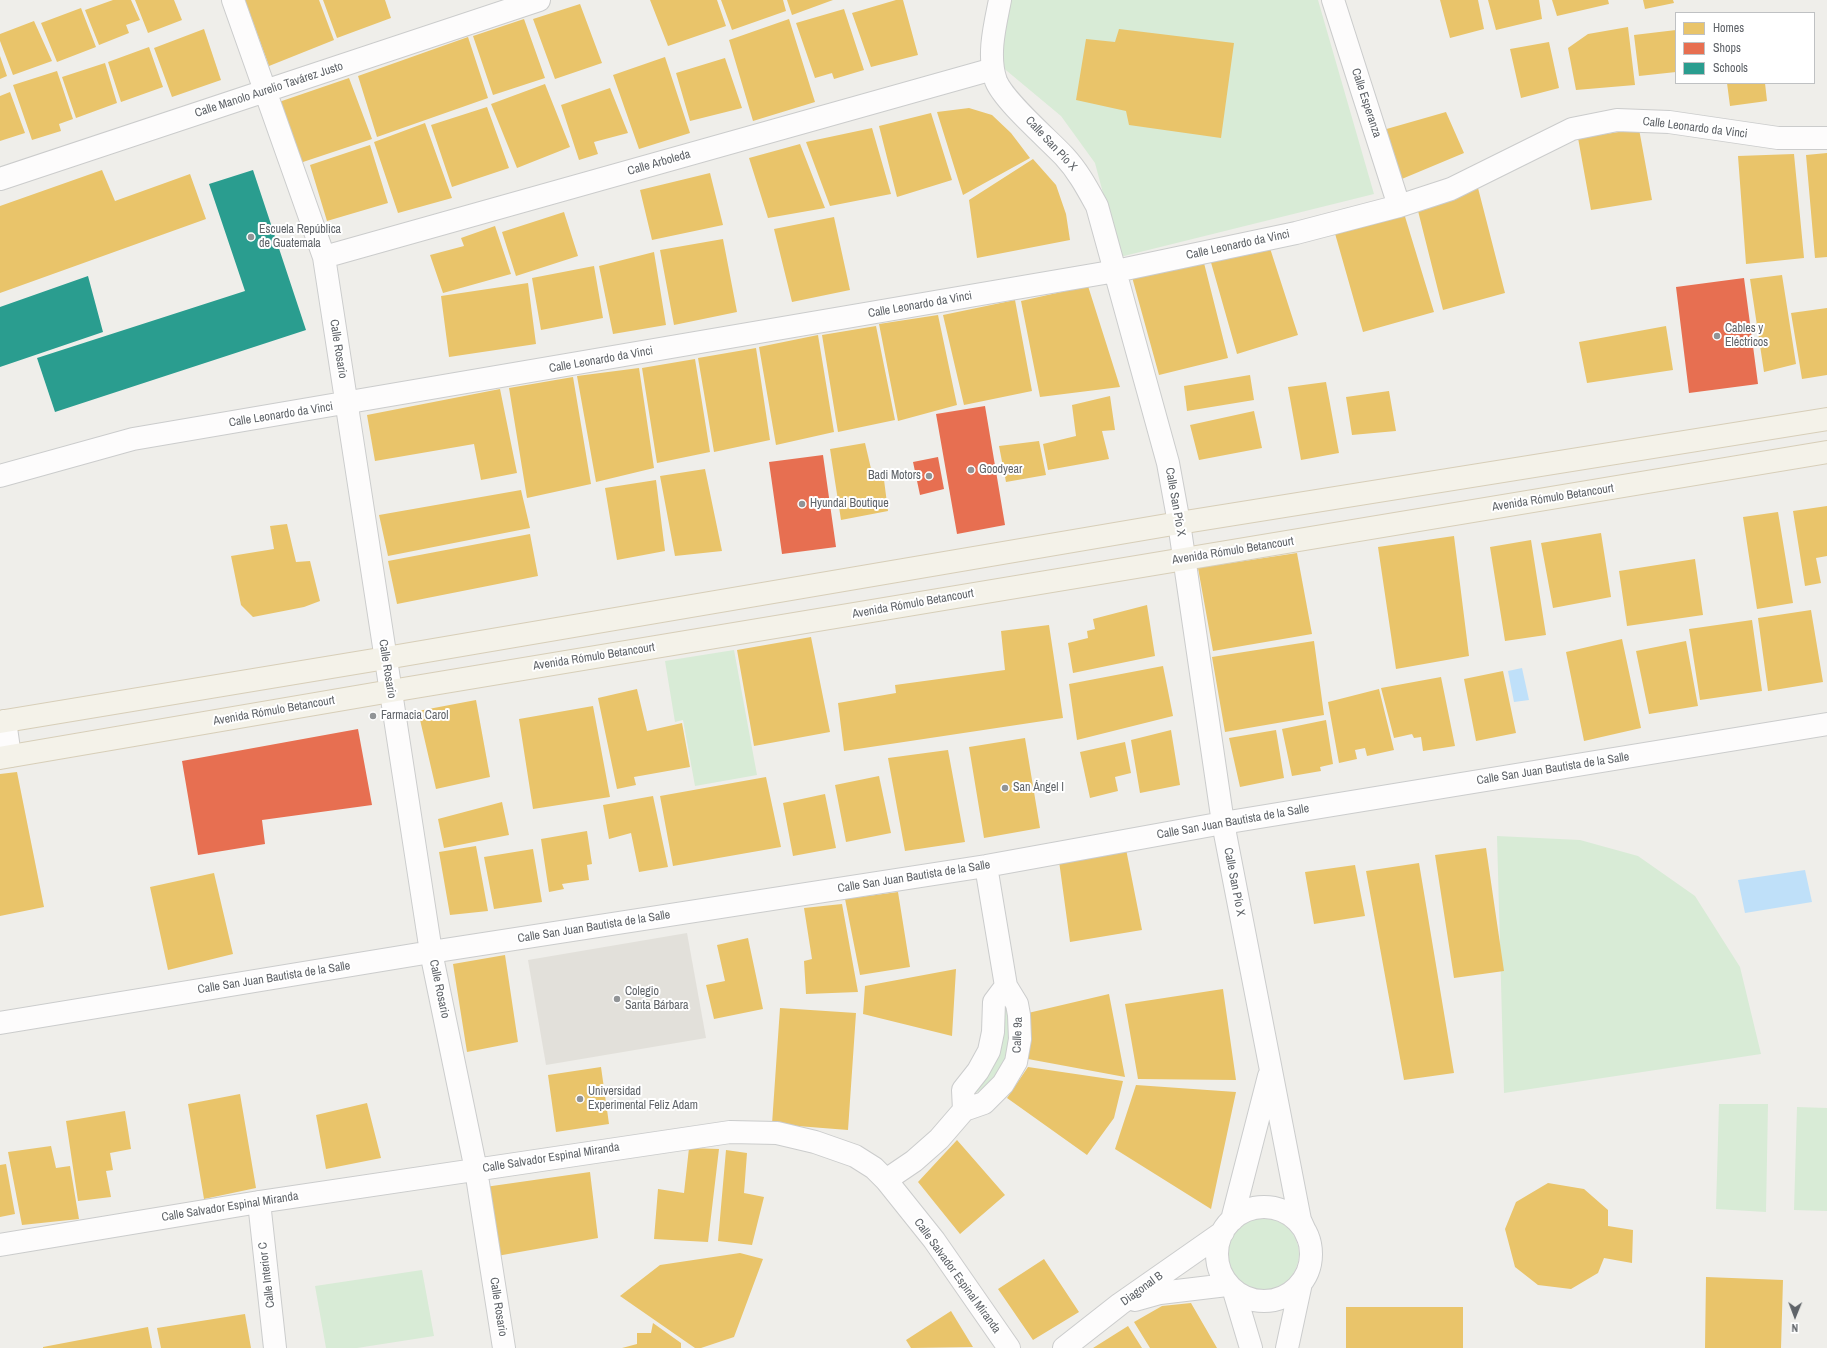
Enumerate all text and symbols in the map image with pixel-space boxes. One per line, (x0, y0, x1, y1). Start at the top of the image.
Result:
legend (1675, 12, 1815, 84)
text: Homes (1713, 20, 1744, 36)
text: Shops (1713, 40, 1741, 56)
street label: Calle Manolo Aurelio Tavárez Justo (193, 59, 345, 121)
text: Schools (1713, 60, 1748, 76)
street label: Calle Esperanza (1348, 66, 1384, 140)
street label: Calle San Pío X (1022, 114, 1080, 174)
street label: Calle Leonardo da Vinci (1642, 114, 1748, 142)
street label: Calle Arboleda (626, 147, 692, 179)
place label: Escuela República de Guatemala (259, 223, 341, 251)
street label: Calle Leonardo da Vinci (1185, 227, 1291, 263)
marker: Escuela República de Guatemala (246, 232, 256, 242)
street label: Calle Leonardo da Vinci (867, 289, 973, 321)
street label: Calle Rosario (326, 318, 350, 380)
place label: Cables y Eléctricos (1725, 322, 1768, 350)
marker: Cables y Eléctricos (1712, 331, 1722, 341)
street label: Calle Leonardo da Vinci (548, 344, 654, 376)
street label: Calle Leonardo da Vinci (228, 400, 334, 430)
place label: Goodyear (979, 463, 1022, 477)
marker: Goodyear (966, 465, 976, 475)
street label: Calle San Pío X (1162, 467, 1188, 537)
place label: Badi Motors (868, 469, 921, 483)
marker: Badi Motors (924, 471, 934, 481)
street label: Avenida Rómulo Betancourt (1491, 481, 1615, 515)
place label: Hyundai Boutique (810, 497, 889, 511)
marker: Hyundai Boutique (797, 499, 807, 509)
street label: Avenida Rómulo Betancourt (1171, 534, 1295, 568)
street label: Avenida Rómulo Betancourt (851, 586, 975, 622)
street label: Calle Rosario (375, 638, 399, 700)
street label: Avenida Rómulo Betancourt (532, 640, 656, 674)
street label: Avenida Rómulo Betancourt (212, 693, 336, 729)
place label: Farmacia Carol (381, 709, 448, 723)
marker: Farmacia Carol (368, 711, 378, 721)
street label: Calle San Juan Bautista de la Salle (1476, 750, 1630, 788)
place label: San Ángel I (1013, 781, 1064, 795)
marker: San Ángel I (1000, 783, 1010, 793)
street label: Calle San Juan Bautista de la Salle (1156, 802, 1310, 842)
street label: Calle San Pío X (1220, 847, 1248, 917)
street label: Calle San Juan Bautista de la Salle (837, 858, 991, 896)
street label: Calle San Juan Bautista de la Salle (517, 908, 671, 946)
street label: Calle Rosario (426, 958, 452, 1020)
street label: Calle San Juan Bautista de la Salle (197, 959, 351, 997)
place label: Colegio Santa Bárbara (625, 985, 688, 1013)
marker: Colegio Santa Bárbara (612, 994, 622, 1004)
street label: Calle 9a (1010, 1017, 1026, 1053)
place label: Universidad Experimental Feliz Adam (588, 1085, 698, 1113)
marker: Universidad Experimental Feliz Adam (575, 1094, 585, 1104)
street label: Calle Salvador Espinal Miranda (482, 1140, 620, 1176)
street label: Calle Salvador Espinal Miranda (161, 1189, 299, 1225)
street label: Calle Salvador Espinal Miranda (911, 1216, 1003, 1336)
street label: Calle Interior C (256, 1241, 278, 1309)
street label: Diagonal B (1118, 1269, 1166, 1309)
street label: Calle Rosario (486, 1276, 510, 1338)
north arrow (1775, 1296, 1815, 1336)
text: N (1791, 1321, 1798, 1335)

